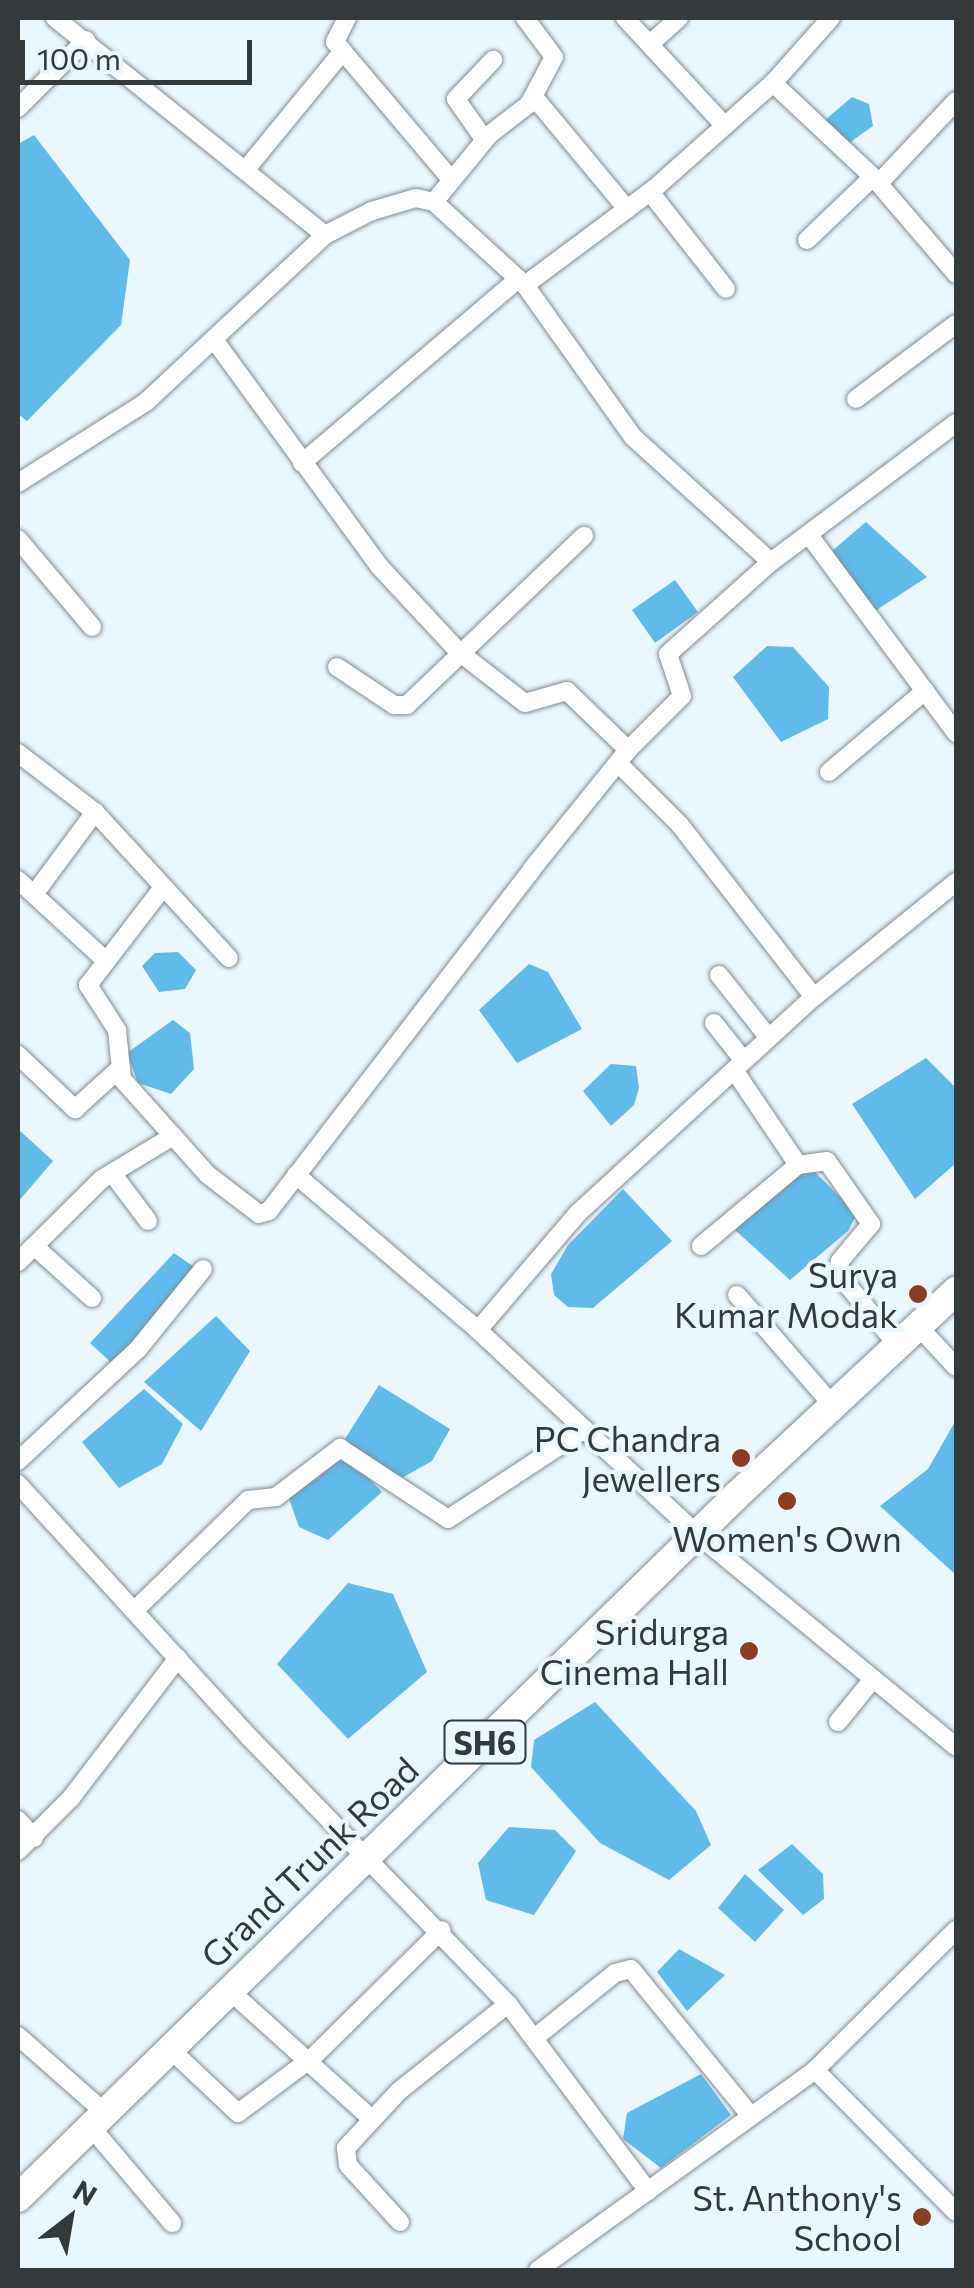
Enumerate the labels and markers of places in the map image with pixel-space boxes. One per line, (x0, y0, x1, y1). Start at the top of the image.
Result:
place label: Surya Kumar Modak (674, 1253, 898, 1335)
marker: Surya Kumar Modak (907, 1283, 929, 1305)
place label: PC Chandra Jewellers (534, 1417, 721, 1499)
marker: PC Chandra Jewellers (730, 1447, 752, 1469)
marker: Women's Own (776, 1490, 798, 1512)
place label: Women's Own (672, 1517, 902, 1559)
place label: Sridurga Cinema Hall (540, 1610, 729, 1692)
marker: Sridurga Cinema Hall (738, 1640, 760, 1662)
place label: St. Anthony's School (692, 2176, 902, 2258)
marker: St. Anthony's School (911, 2206, 933, 2228)

